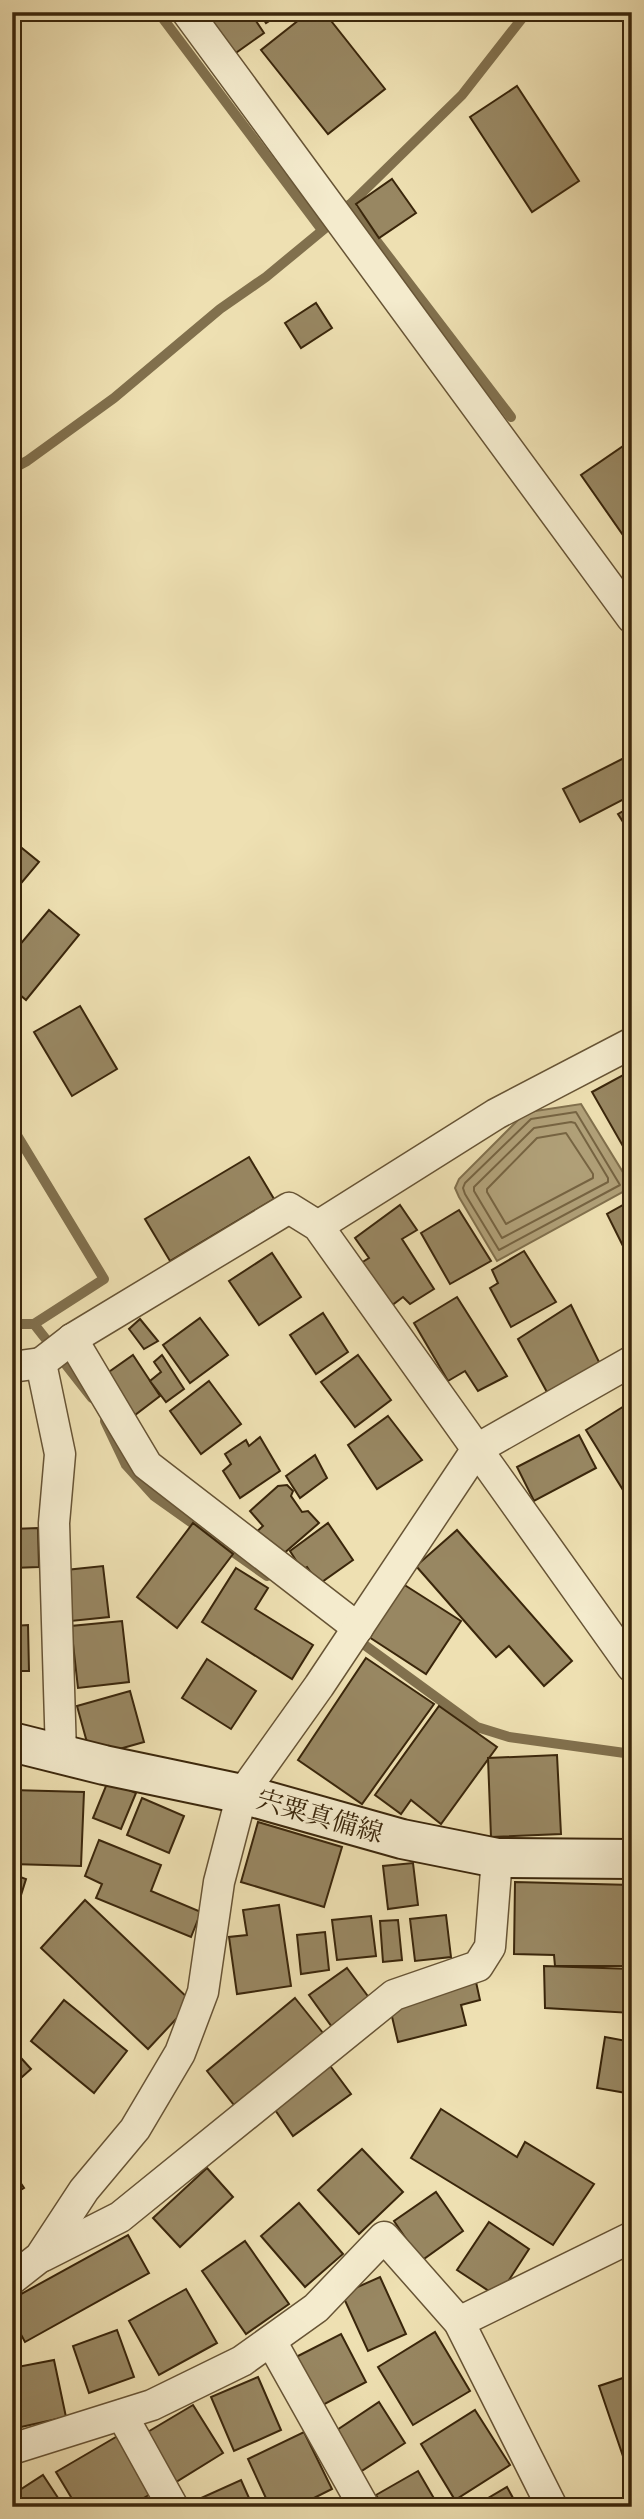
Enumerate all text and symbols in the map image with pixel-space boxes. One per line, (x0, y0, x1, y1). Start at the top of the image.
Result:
street label: 宍粟真備線 (253, 1782, 387, 1851)

